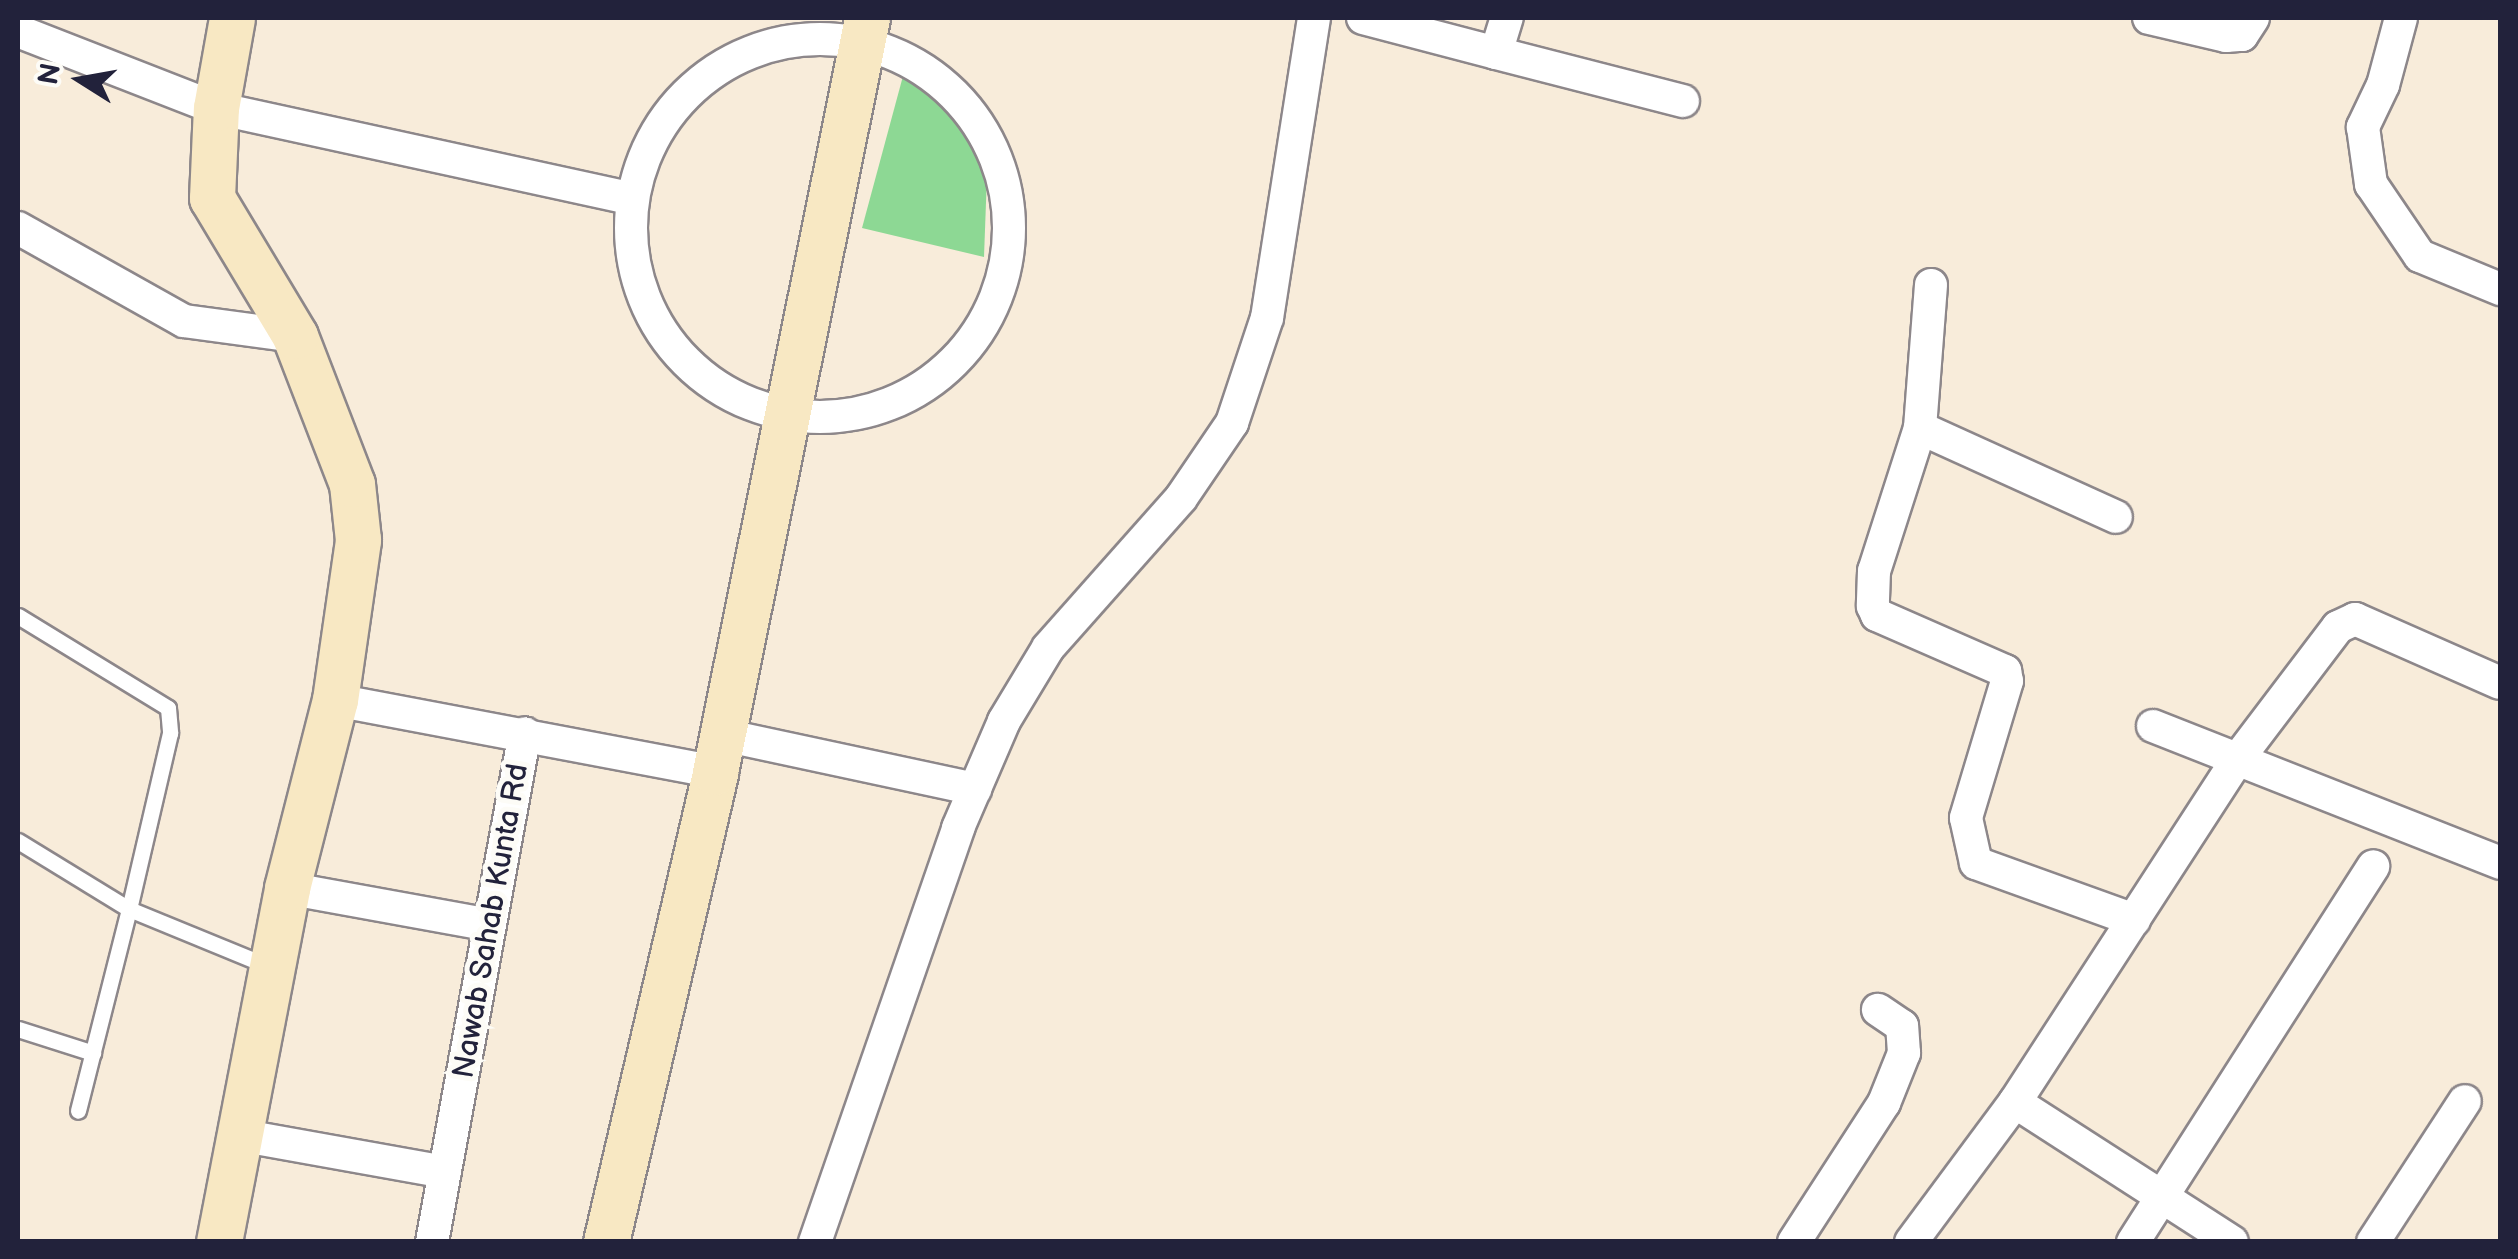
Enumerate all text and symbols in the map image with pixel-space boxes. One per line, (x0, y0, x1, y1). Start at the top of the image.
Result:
north arrow (30, 30, 130, 130)
text: N (32, 61, 68, 88)
street label: Nawab Sahab Kunta Rd (446, 761, 536, 1081)

